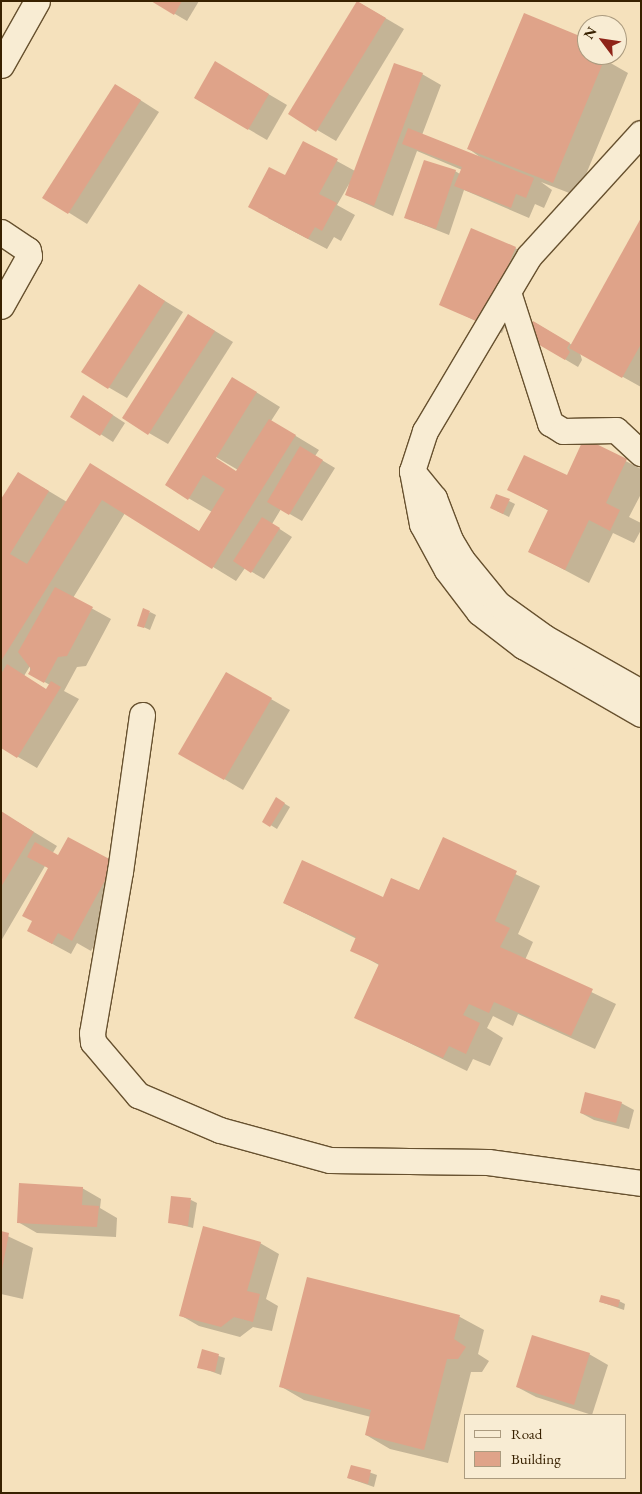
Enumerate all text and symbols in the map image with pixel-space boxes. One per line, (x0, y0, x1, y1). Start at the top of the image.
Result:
north arrow (577, 15, 627, 65)
text: N (579, 23, 601, 42)
legend (464, 1414, 627, 1479)
text: Road (511, 1424, 542, 1443)
text: Building (511, 1449, 561, 1468)

